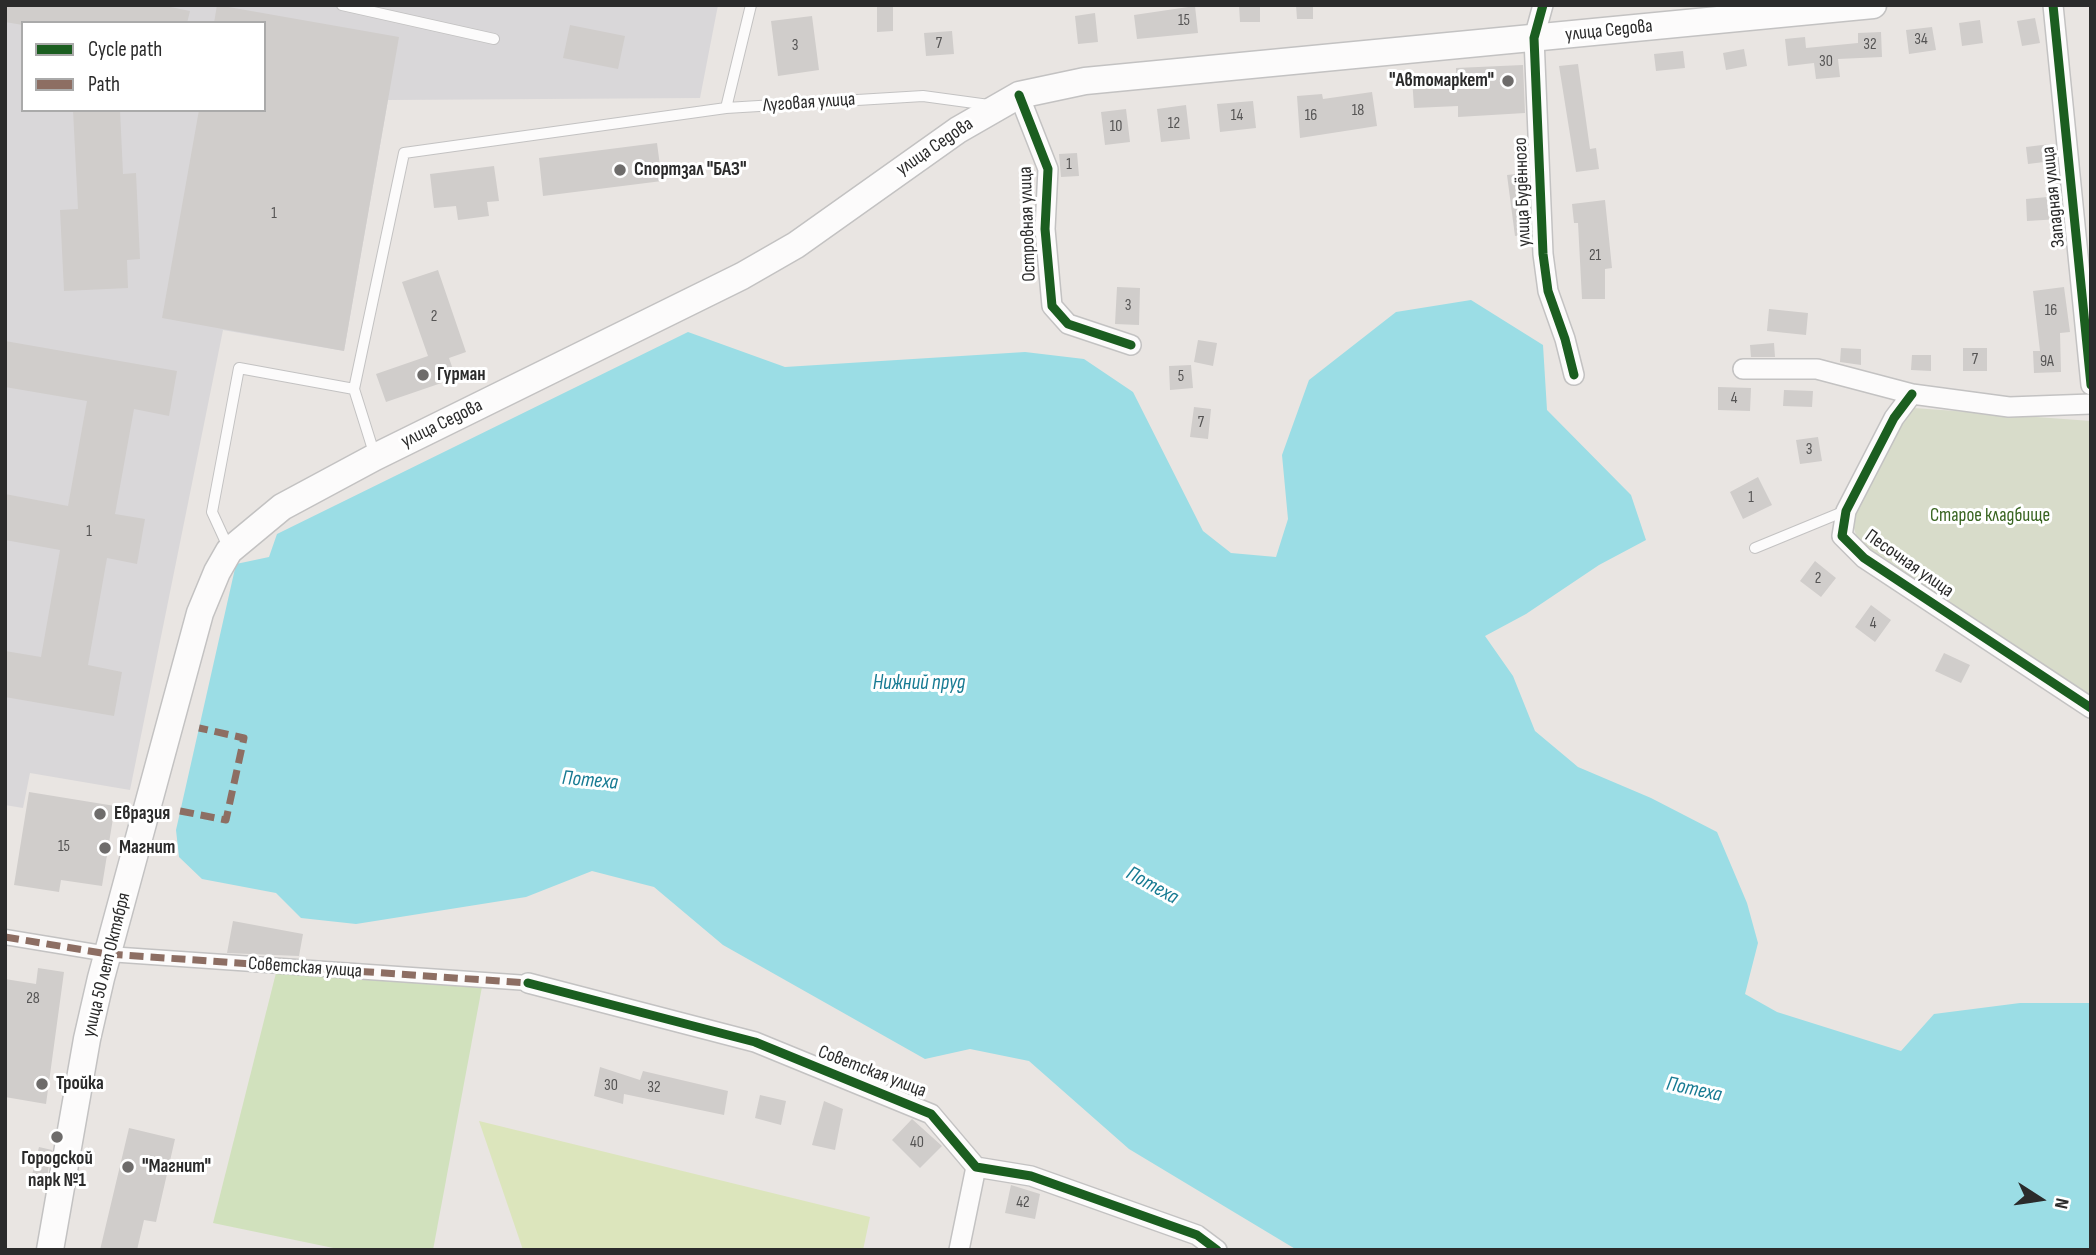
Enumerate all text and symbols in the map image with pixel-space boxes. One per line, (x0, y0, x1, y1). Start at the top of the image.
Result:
house number: 15 (1178, 11, 1190, 31)
street label: улица Седова (1564, 15, 1654, 47)
legend (21, 21, 266, 112)
house number: 34 (1914, 30, 1928, 50)
house number: 7 (936, 34, 942, 54)
house number: 32 (1863, 35, 1877, 55)
house number: 3 (792, 36, 798, 56)
text: Cycle path (88, 37, 162, 62)
house number: 30 (1819, 52, 1833, 72)
place label: "Автомаркет" (1389, 70, 1494, 92)
text: Path (88, 72, 120, 97)
marker: "Автомаркет" (1500, 73, 1516, 89)
street label: Луговая улица (762, 88, 856, 118)
house number: 18 (1352, 101, 1364, 121)
house number: 14 (1231, 106, 1243, 126)
house number: 16 (1305, 106, 1317, 126)
street label: улица Седова (892, 113, 978, 181)
house number: 12 (1168, 114, 1180, 134)
house number: 10 (1110, 117, 1122, 137)
street label: улица Будённого (1510, 137, 1536, 247)
street label: Западная улица (2037, 145, 2071, 249)
house number: 1 (1066, 155, 1072, 175)
place label: Спортзал "БАЗ" (634, 159, 747, 181)
marker: Спортзал "БАЗ" (612, 162, 628, 178)
street label: Островная улица (1015, 166, 1041, 282)
house number: 1 (271, 204, 277, 224)
house number: 21 (1589, 246, 1601, 266)
house number: 3 (1125, 296, 1131, 316)
house number: 16 (2045, 301, 2057, 321)
house number: 2 (431, 307, 437, 327)
house number: 7 (1972, 350, 1978, 370)
house number: 9А (2040, 352, 2054, 372)
place label: Гурман (437, 364, 486, 386)
marker: Гурман (415, 367, 431, 383)
house number: 5 (1178, 367, 1184, 387)
house number: 4 (1731, 389, 1737, 409)
street label: улица Седова (398, 395, 486, 453)
house number: 7 (1198, 413, 1204, 433)
house number: 3 (1806, 440, 1812, 460)
house number: 1 (1748, 488, 1754, 508)
park label: Старое кладбище (1930, 505, 2050, 527)
house number: 1 (86, 522, 92, 542)
street label: Песочная улица (1860, 525, 1958, 603)
house number: 2 (1815, 569, 1821, 589)
house number: 4 (1870, 614, 1876, 634)
water label: Нижний пруд (873, 671, 965, 697)
water label: Потеха (561, 766, 619, 796)
place label: Евразия (114, 803, 170, 825)
marker: Евразия (92, 806, 108, 822)
house number: 15 (58, 837, 70, 857)
place label: Магнит (119, 837, 175, 859)
marker: Магнит (97, 840, 113, 856)
water label: Потеха (1121, 861, 1183, 911)
street label: улица 50 лет Октября (78, 890, 136, 1040)
street label: Советская улица (247, 953, 363, 983)
house number: 28 (26, 989, 40, 1009)
street label: Советская улица (815, 1041, 929, 1103)
water label: Потеха (1664, 1072, 1724, 1108)
place label: Тройка (56, 1073, 104, 1095)
marker: Тройка (34, 1076, 50, 1092)
house number: 30 (604, 1076, 618, 1096)
house number: 32 (647, 1078, 661, 1098)
marker: Городской парк №1 (49, 1129, 65, 1145)
house number: 40 (910, 1133, 924, 1153)
place label: Городской парк №1 (21, 1148, 93, 1192)
place label: "Магнит" (142, 1156, 211, 1178)
marker: "Магнит" (120, 1159, 136, 1175)
north arrow (2005, 1164, 2075, 1234)
house number: 42 (1016, 1193, 1030, 1213)
text: N (2049, 1196, 2073, 1211)

